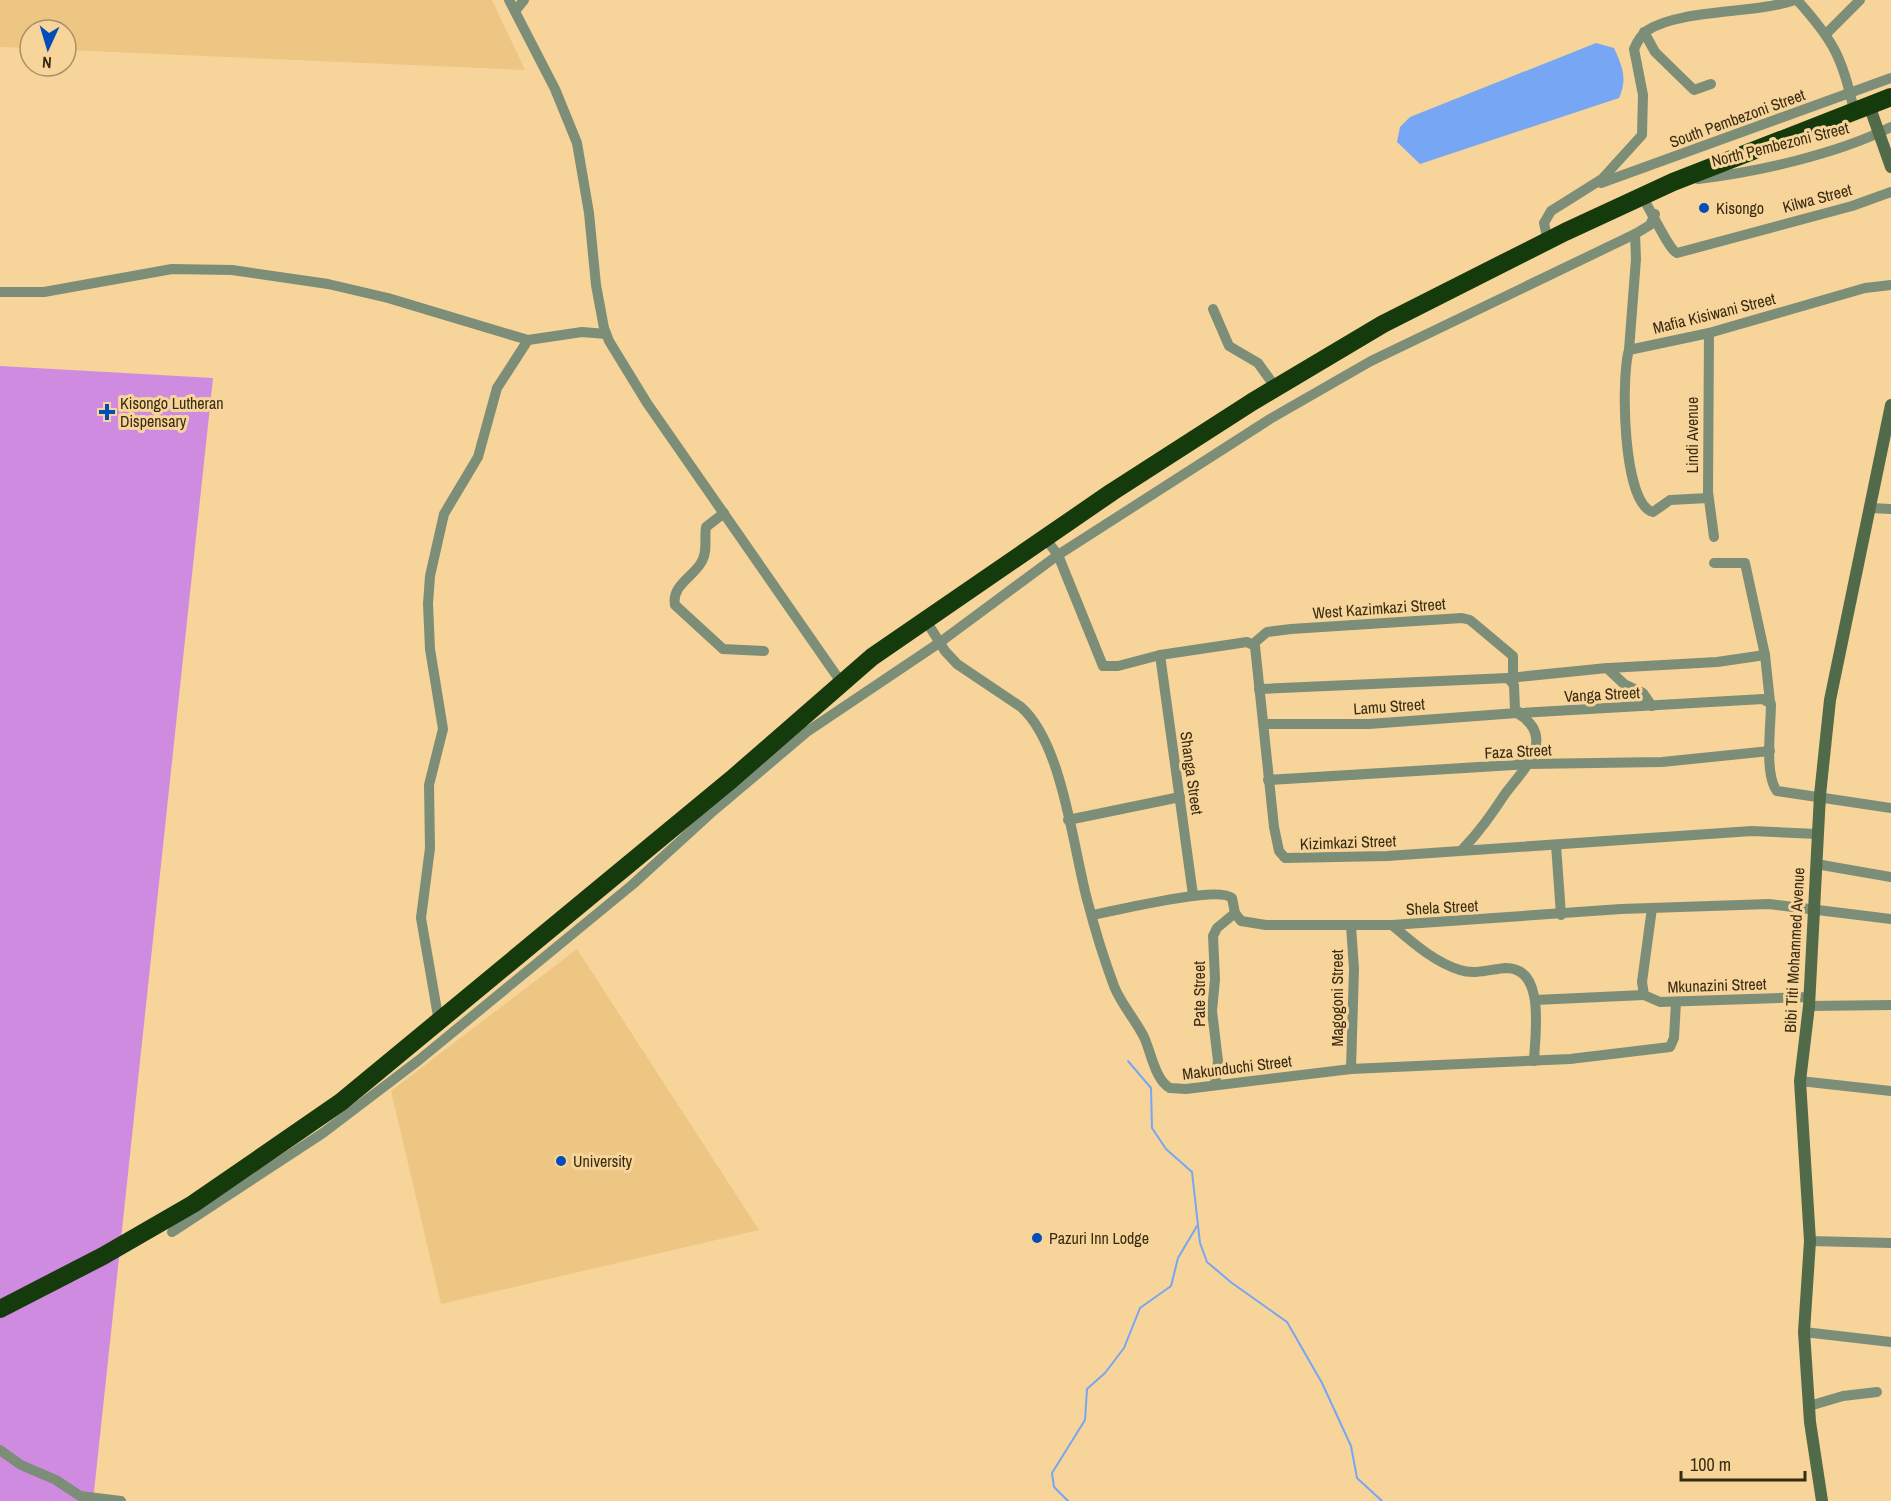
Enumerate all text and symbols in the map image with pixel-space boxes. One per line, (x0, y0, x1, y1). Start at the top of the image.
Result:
north arrow (18, 18, 78, 78)
text: N (41, 52, 52, 74)
street label: South Pembezoni Street (1666, 83, 1808, 153)
street label: North Pembezoni Street (1709, 116, 1851, 172)
street label: Kilwa Street (1780, 178, 1854, 218)
place label: Kisongo (1716, 197, 1764, 219)
marker: Kisongo (1697, 201, 1711, 215)
street label: Mafia Kisiwani Street (1650, 287, 1778, 339)
place label: Kisongo Lutheran Dispensary (120, 392, 224, 432)
street label: Lindi Avenue (1681, 397, 1703, 473)
marker: Kisongo Lutheran Dispensary (98, 403, 116, 421)
street label: West Kazimkazi Street (1312, 592, 1447, 624)
street label: Vanga Street (1564, 681, 1641, 707)
street label: Lamu Street (1353, 693, 1426, 719)
street label: Shanga Street (1175, 730, 1209, 816)
street label: Faza Street (1484, 738, 1552, 764)
street label: Kizimkazi Street (1300, 829, 1397, 855)
street label: Bibi Titi Mohammed Avenue (1779, 867, 1809, 1033)
street label: Shela Street (1405, 894, 1479, 920)
street label: Magogoni Street (1326, 949, 1348, 1047)
street label: Pate Street (1188, 961, 1210, 1027)
street label: Mkunazini Street (1667, 972, 1767, 998)
street label: Makunduchi Street (1181, 1049, 1293, 1085)
place label: University (573, 1150, 632, 1172)
marker: University (554, 1154, 568, 1168)
place label: Pazuri Inn Lodge (1049, 1227, 1149, 1249)
marker: Pazuri Inn Lodge (1030, 1231, 1044, 1245)
scale bar (1681, 1444, 1806, 1482)
text: 100 m (1690, 1452, 1731, 1477)

